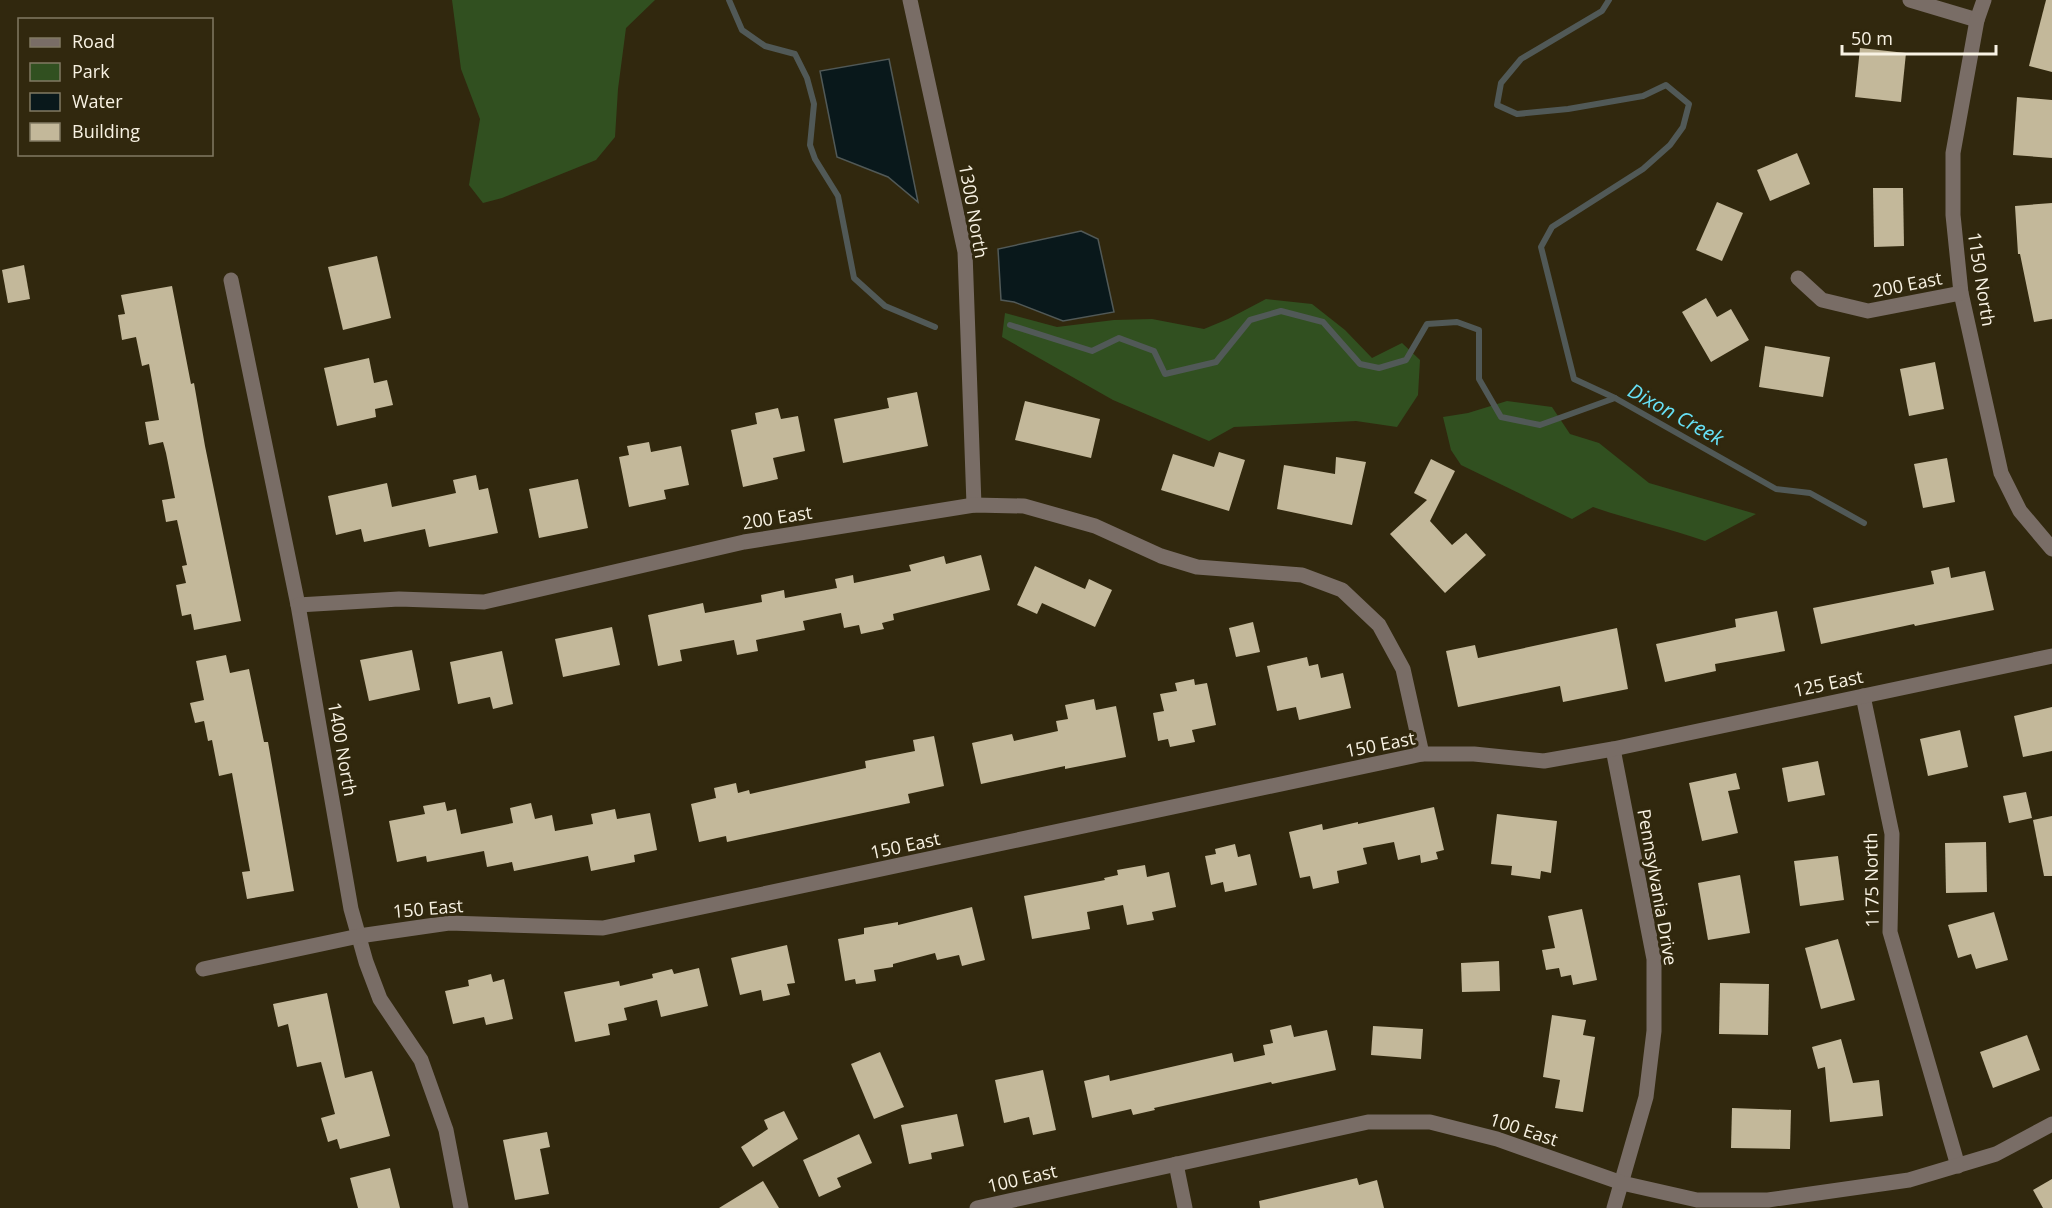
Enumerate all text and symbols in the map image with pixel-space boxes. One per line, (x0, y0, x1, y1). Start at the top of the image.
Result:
legend (18, 18, 213, 156)
scale bar (1842, 18, 1996, 56)
text: 50 m (1851, 26, 1893, 50)
text: Road (72, 29, 115, 53)
text: Park (72, 59, 110, 83)
text: Water (72, 89, 123, 113)
text: Building (72, 119, 140, 143)
street label: 1300 North (954, 162, 994, 260)
street label: 1150 North (1963, 230, 2001, 328)
street label: 200 East (1870, 265, 1944, 303)
water label: Dixon Creek (1623, 377, 1730, 452)
street label: 200 East (740, 500, 814, 534)
street label: 125 East (1791, 664, 1865, 702)
street label: 1400 North (323, 700, 363, 798)
street label: 150 East (1343, 725, 1417, 763)
street label: Pennsylvania Drive (1632, 807, 1684, 967)
street label: 150 East (868, 826, 942, 864)
street label: 1175 North (1858, 832, 1884, 928)
street label: 150 East (392, 893, 464, 923)
street label: 100 East (1487, 1107, 1561, 1151)
street label: 100 East (985, 1158, 1059, 1198)

